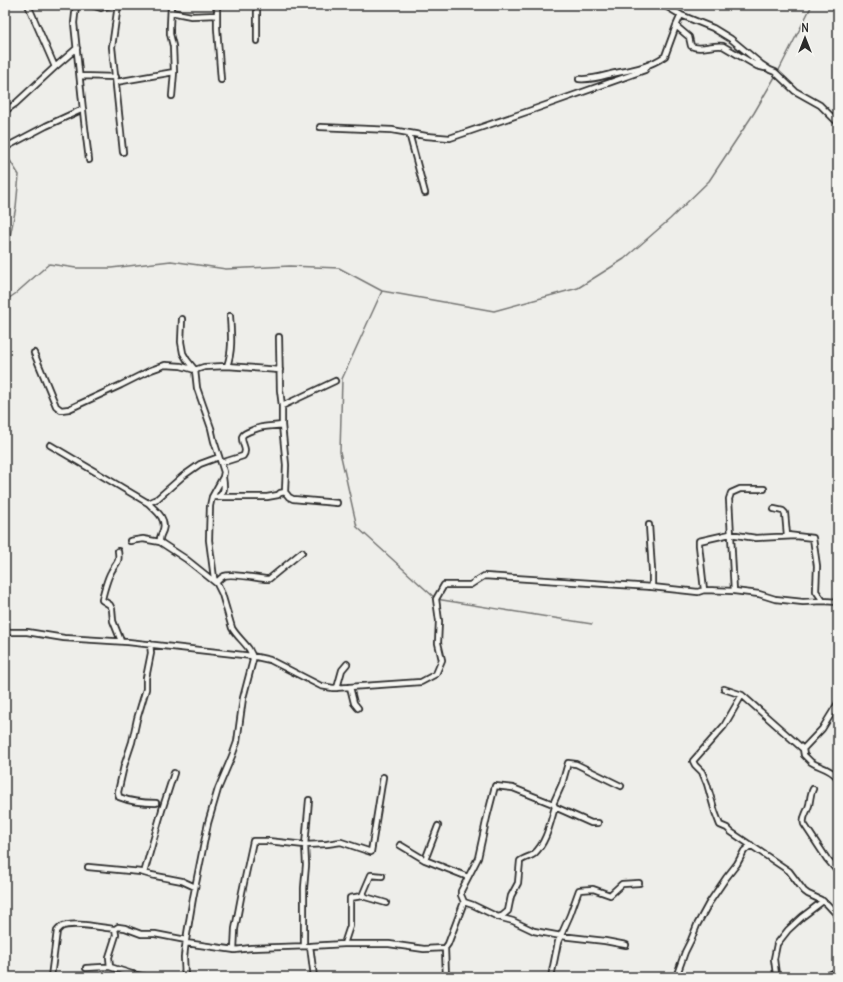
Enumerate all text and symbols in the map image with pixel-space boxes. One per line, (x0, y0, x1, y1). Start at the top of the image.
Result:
north arrow (785, 18, 825, 58)
text: N (801, 21, 809, 35)

